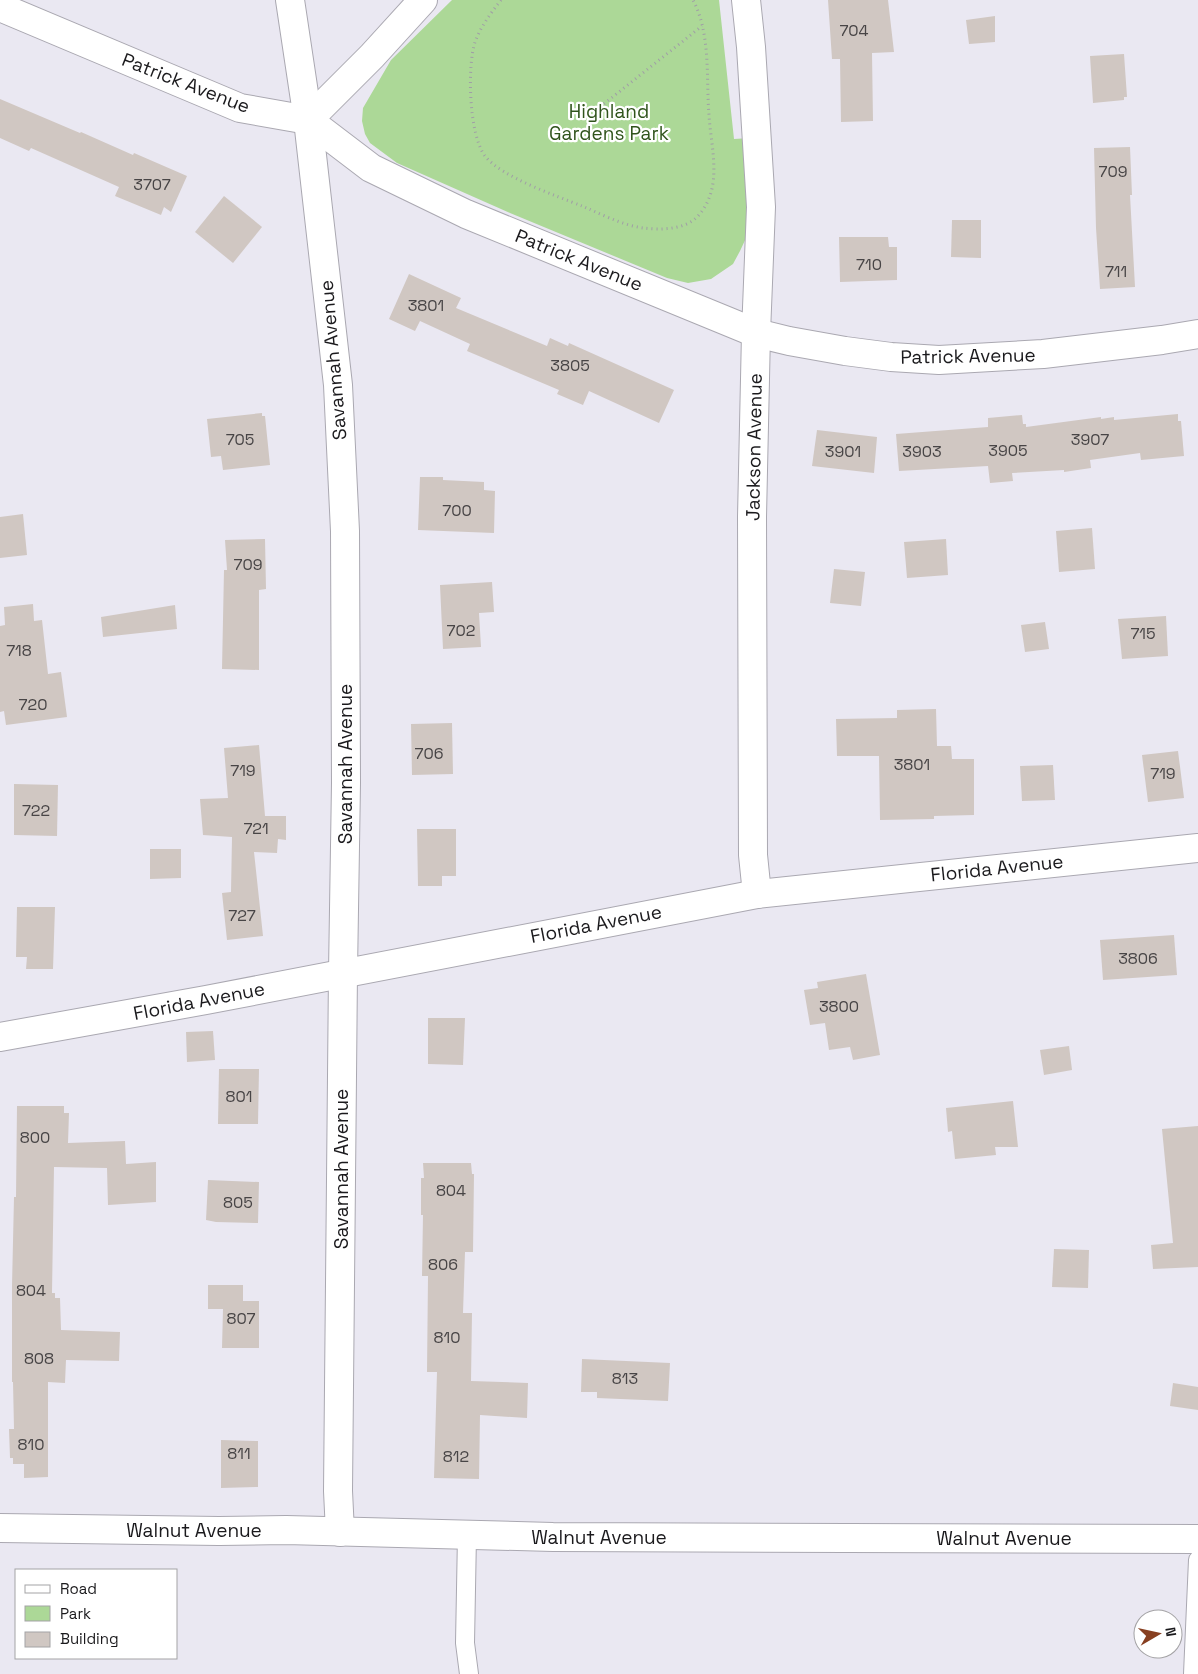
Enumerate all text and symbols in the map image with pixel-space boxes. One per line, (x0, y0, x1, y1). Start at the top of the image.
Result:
house number: 704 (839, 20, 869, 41)
street label: Patrick Avenue (118, 47, 254, 119)
park label: Highland Gardens Park (549, 99, 669, 146)
house number: 709 (1099, 161, 1127, 182)
house number: 3707 (133, 174, 171, 195)
street label: Patrick Avenue (512, 223, 646, 297)
house number: 710 (856, 254, 882, 275)
house number: 711 (1105, 261, 1127, 282)
street label: Savannah Avenue (314, 279, 352, 441)
house number: 3801 (408, 295, 444, 316)
street label: Patrick Avenue (900, 342, 1036, 370)
house number: 3805 (550, 355, 590, 376)
street label: Jackson Avenue (740, 373, 768, 521)
house number: 705 (226, 429, 254, 450)
house number: 3907 (1071, 429, 1109, 450)
house number: 3905 (988, 440, 1028, 461)
house number: 3901 (825, 441, 861, 462)
house number: 3903 (902, 441, 942, 462)
house number: 700 (442, 500, 472, 521)
house number: 709 (234, 554, 262, 575)
house number: 702 (447, 620, 475, 641)
house number: 715 (1130, 623, 1156, 644)
house number: 718 (6, 640, 32, 661)
street label: Savannah Avenue (333, 684, 358, 844)
house number: 720 (19, 694, 47, 715)
house number: 706 (415, 743, 443, 764)
house number: 3801 (894, 754, 930, 775)
house number: 719 (230, 760, 256, 781)
house number: 719 (1150, 763, 1176, 784)
house number: 722 (22, 800, 50, 821)
house number: 721 (243, 818, 269, 839)
street label: Florida Avenue (929, 849, 1065, 887)
street label: Florida Avenue (528, 899, 664, 949)
house number: 727 (228, 905, 256, 926)
house number: 3806 (1118, 948, 1158, 969)
street label: Florida Avenue (131, 976, 267, 1026)
house number: 3800 (819, 996, 859, 1017)
house number: 801 (226, 1086, 252, 1107)
street label: Savannah Avenue (329, 1089, 354, 1249)
house number: 800 (20, 1127, 50, 1148)
house number: 804 (436, 1180, 466, 1201)
house number: 805 (223, 1192, 253, 1213)
house number: 806 (428, 1254, 458, 1275)
house number: 804 (16, 1280, 46, 1301)
house number: 807 (227, 1308, 255, 1329)
house number: 810 (434, 1327, 460, 1348)
house number: 808 (24, 1348, 54, 1369)
house number: 813 (612, 1368, 638, 1389)
house number: 810 (18, 1434, 44, 1455)
house number: 811 (227, 1443, 251, 1464)
house number: 812 (443, 1446, 469, 1467)
street label: Walnut Avenue (126, 1518, 262, 1543)
street label: Walnut Avenue (531, 1525, 667, 1550)
street label: Walnut Avenue (936, 1526, 1072, 1551)
legend (15, 1569, 178, 1659)
text: Road (60, 1579, 97, 1598)
text: Park (60, 1604, 91, 1623)
north arrow (1133, 1609, 1183, 1659)
text: N (1161, 1626, 1180, 1638)
text: Building (60, 1629, 119, 1648)

